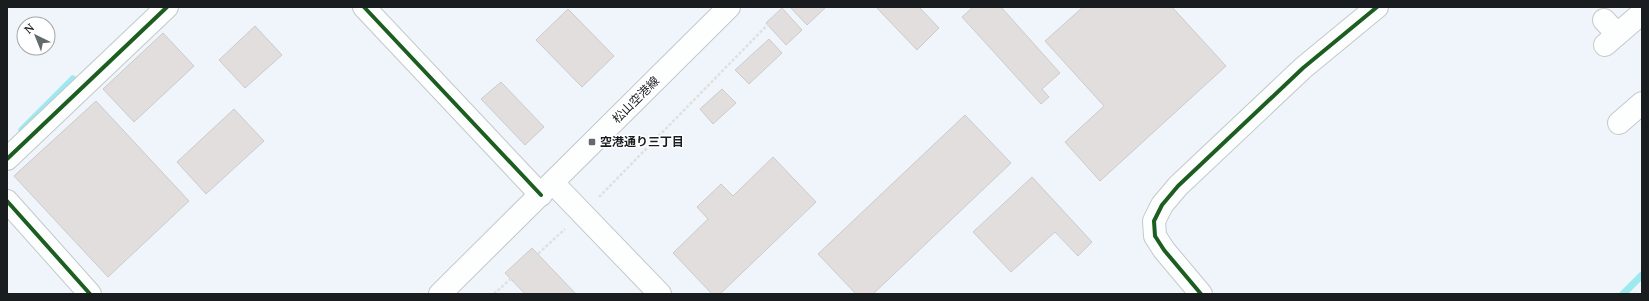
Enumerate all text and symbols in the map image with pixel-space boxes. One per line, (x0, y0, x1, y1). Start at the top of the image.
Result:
north arrow (16, 16, 56, 56)
text: N (21, 20, 37, 37)
street label: 松山空港線 (608, 72, 663, 127)
place label: 空港通り三丁目 (600, 133, 684, 150)
marker: 空港通り三丁目 (587, 137, 597, 147)

